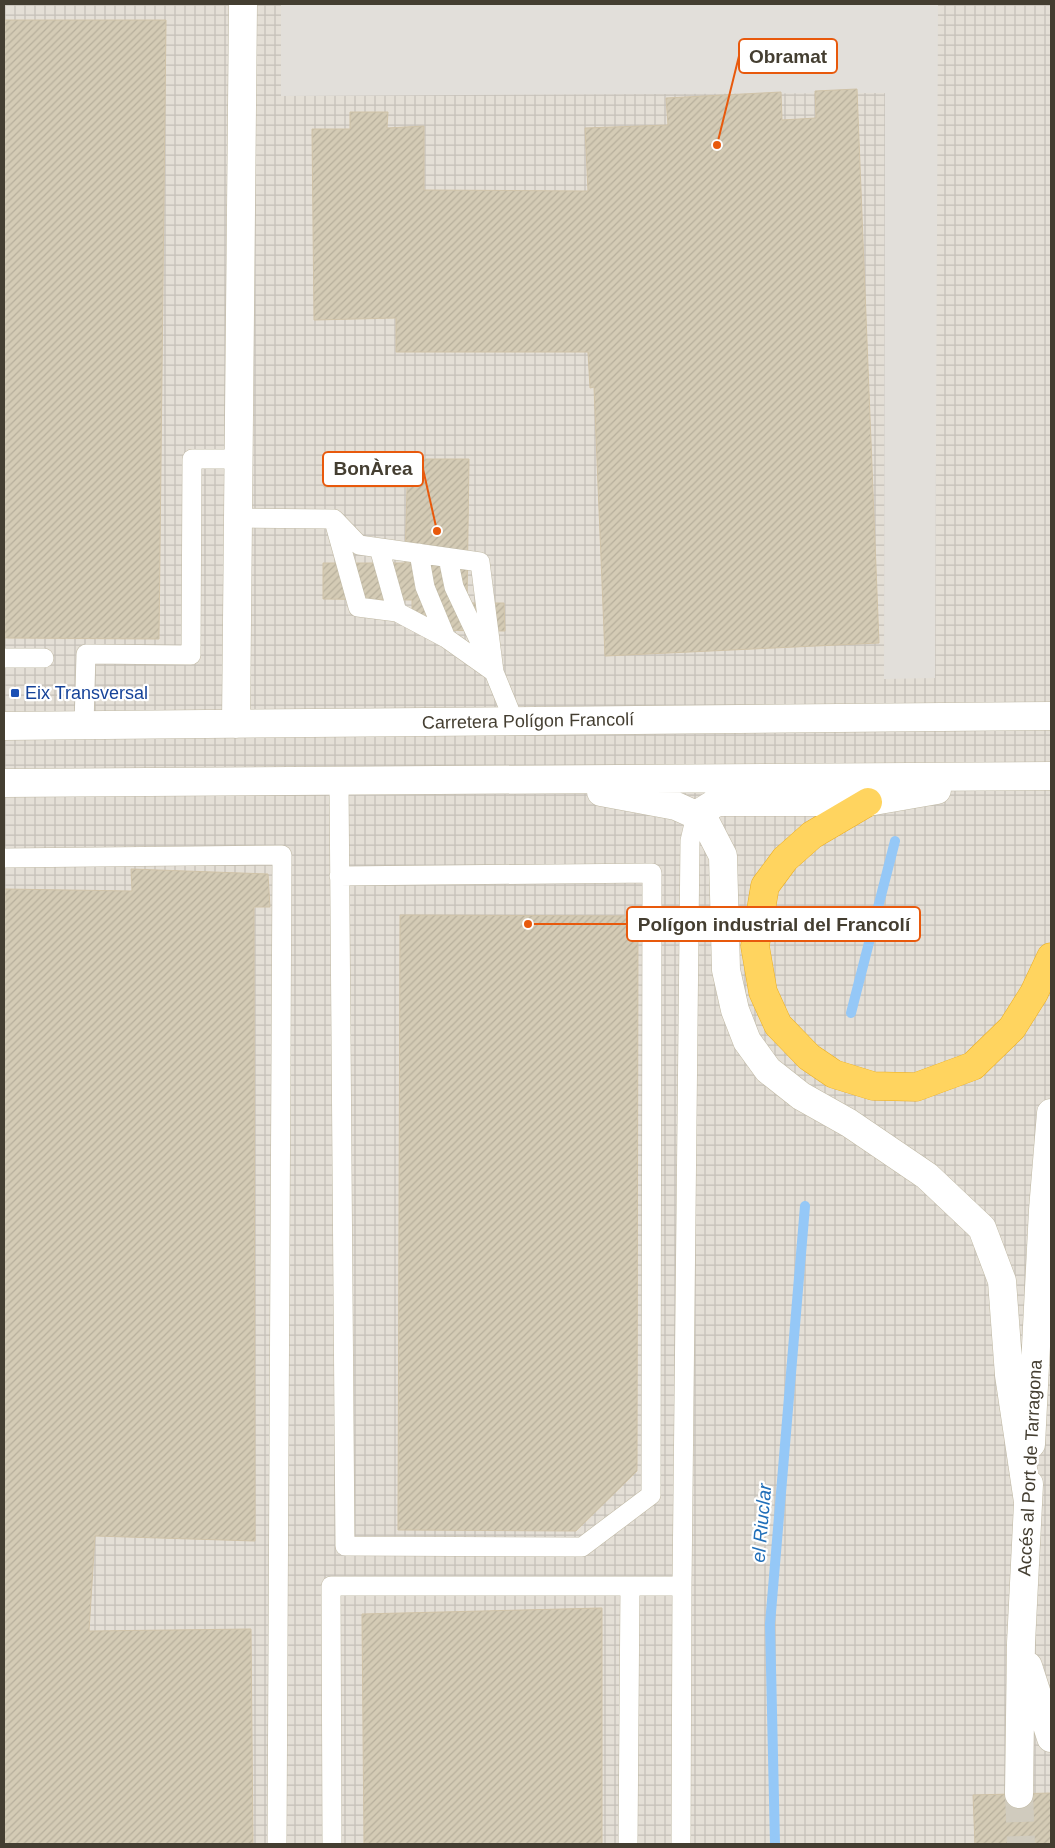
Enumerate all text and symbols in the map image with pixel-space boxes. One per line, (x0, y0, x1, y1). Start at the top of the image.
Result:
callout: Obramat (739, 39, 837, 73)
text: Obramat (749, 46, 828, 67)
callout: BonÀrea (323, 452, 423, 486)
text: BonÀrea (333, 458, 413, 479)
place label: Eix Transversal (25, 683, 148, 703)
marker: Eix Transversal (9, 687, 21, 699)
street label: Carretera Polígon Francolí (422, 709, 634, 733)
callout: Polígon industrial del Francolí (627, 907, 920, 941)
text: Polígon industrial del Francolí (638, 914, 911, 935)
street label: Accés al Port de Tarragona (1014, 1358, 1046, 1577)
water label: el Riuclar (748, 1482, 775, 1563)

